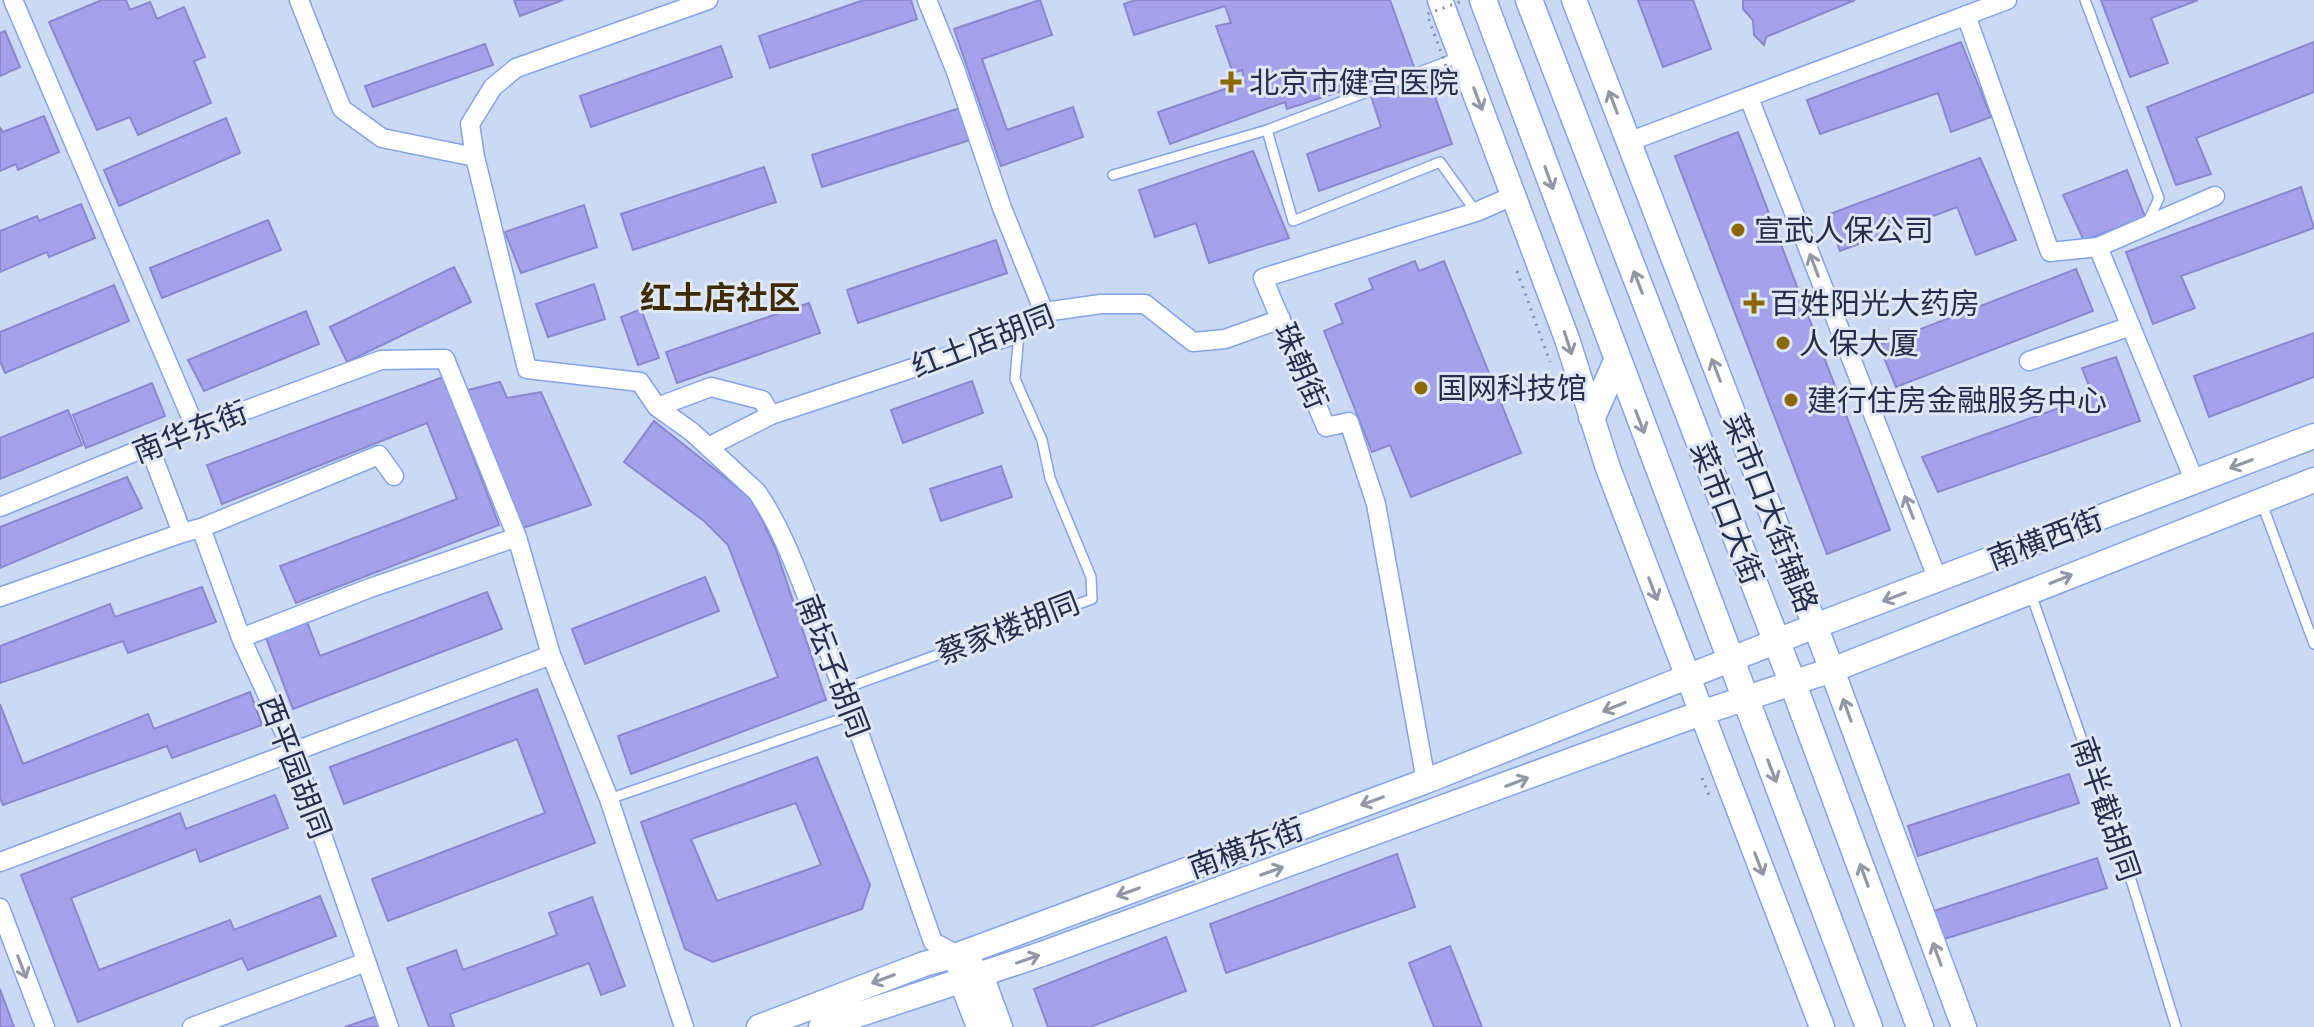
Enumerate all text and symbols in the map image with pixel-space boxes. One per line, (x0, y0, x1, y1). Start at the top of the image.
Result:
place label: 北京市健宫医院 (1249, 61, 1459, 104)
marker: 北京市健宫医院 (1220, 71, 1242, 93)
one-way arrow (1472, 86, 1486, 111)
one-way arrow (1605, 90, 1619, 115)
one-way arrow (1543, 165, 1557, 190)
place label: 宣武人保公司 (1754, 209, 1934, 252)
marker: 宣武人保公司 (1729, 221, 1747, 239)
one-way arrow (1806, 253, 1820, 278)
one-way arrow (1630, 270, 1644, 295)
district label: 红土店社区 (640, 275, 800, 321)
place label: 百姓阳光大药房 (1770, 282, 1980, 325)
street label: 红土店胡同 (905, 294, 1061, 388)
marker: 百姓阳光大药房 (1745, 294, 1763, 312)
street label: 珠朝街 (1264, 316, 1338, 416)
place label: 人保大厦 (1799, 322, 1919, 365)
one-way arrow (1562, 330, 1577, 355)
marker: 人保大厦 (1774, 334, 1792, 352)
one-way arrow (1708, 358, 1722, 383)
place label: 国网科技馆 (1437, 367, 1587, 410)
marker: 国网科技馆 (1412, 379, 1430, 397)
place label: 建行住房金融服务中心 (1807, 379, 2107, 422)
street label: 南华东街 (126, 390, 254, 474)
marker: 建行住房金融服务中心 (1782, 391, 1800, 409)
street label: 菜市口大街辅路 (1713, 407, 1829, 619)
one-way arrow (1634, 409, 1648, 434)
street label: 菜市口大街 (1680, 435, 1774, 591)
one-way arrow (2229, 458, 2254, 472)
one-way arrow (1901, 495, 1916, 520)
street label: 南横西街 (1981, 497, 2109, 581)
one-way arrow (2048, 571, 2073, 586)
one-way arrow (1647, 576, 1661, 601)
street label: 蔡家楼胡同 (930, 581, 1086, 675)
street label: 南坛子胡同 (786, 588, 880, 744)
one-way arrow (1882, 591, 1906, 605)
street label: 西平园胡同 (248, 689, 342, 845)
one-way arrow (1839, 698, 1853, 723)
one-way arrow (1602, 701, 1627, 715)
street label: 南半截胡同 (2061, 731, 2151, 887)
one-way arrow (1766, 759, 1780, 783)
one-way arrow (1504, 774, 1529, 788)
one-way arrow (1359, 795, 1384, 810)
street label: 南横东街 (1182, 807, 1310, 889)
one-way arrow (1753, 852, 1767, 876)
one-way arrow (1259, 863, 1284, 877)
one-way arrow (1856, 863, 1870, 888)
one-way arrow (1116, 886, 1141, 900)
one-way arrow (1929, 942, 1943, 967)
one-way arrow (1015, 951, 1040, 966)
one-way arrow (16, 954, 30, 979)
one-way arrow (871, 973, 896, 987)

